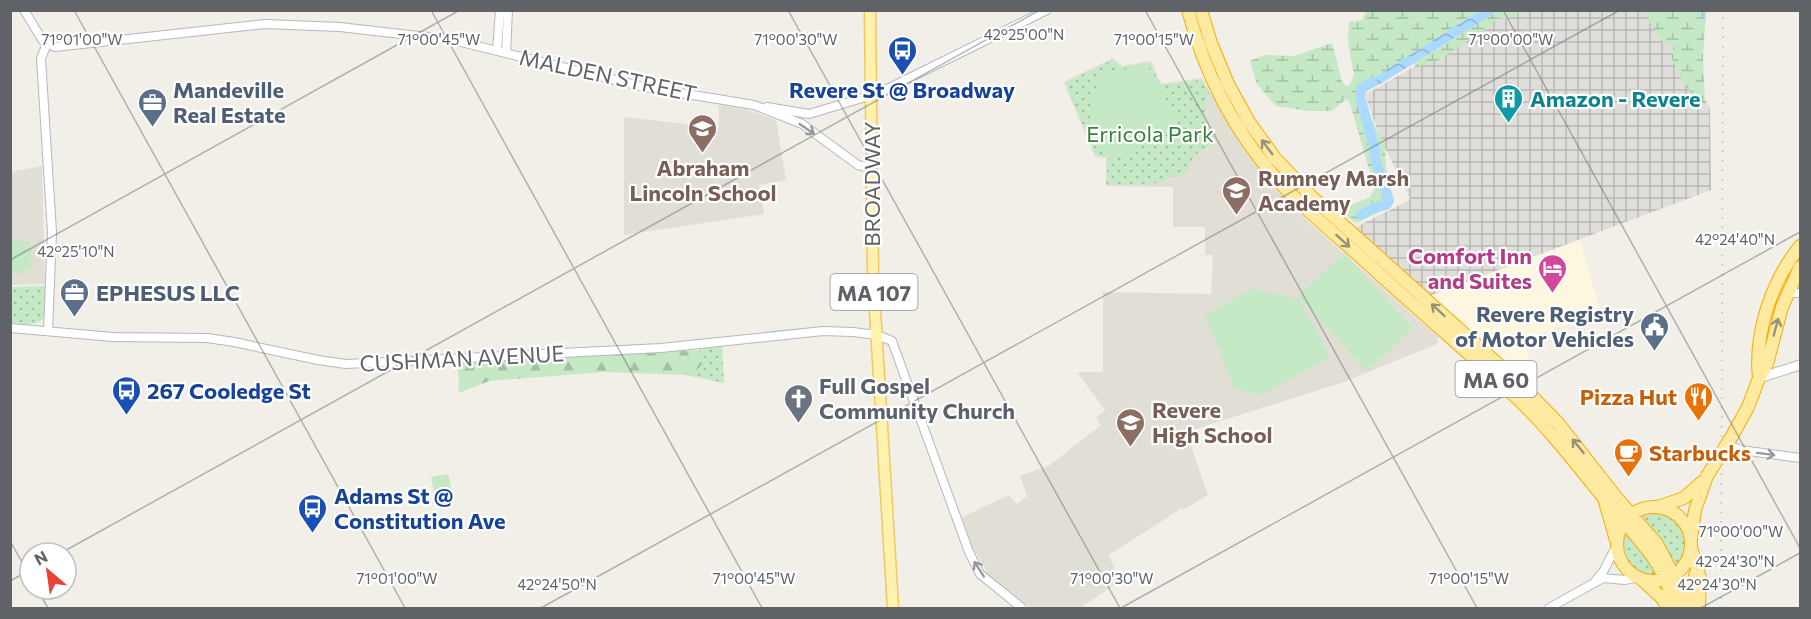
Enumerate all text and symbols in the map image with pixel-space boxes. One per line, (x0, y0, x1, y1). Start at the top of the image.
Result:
text: 42°25'00"N (984, 25, 1064, 43)
text: 71°01'00"W (41, 30, 123, 48)
text: 71°00'45"W (398, 30, 480, 48)
text: 71°00'30"W (754, 30, 838, 48)
text: 71°00'15"W (1114, 30, 1194, 48)
text: 71°00'00"W (1469, 30, 1553, 48)
bus stop icon: Revere St @ Broadway (886, 34, 918, 76)
street label: MALDEN STREET (517, 43, 699, 107)
place label: Mandeville Real Estate (173, 76, 286, 128)
place label: Revere St @ Broadway (789, 76, 1015, 103)
building icon: Amazon - Revere (1493, 82, 1525, 124)
place label: Amazon - Revere (1530, 85, 1701, 112)
office icon: Mandeville Real Estate (136, 86, 168, 128)
school or university icon: Abraham Lincoln School (687, 112, 719, 154)
park label: Erricola Park (1086, 120, 1214, 147)
street label: BROADWAY (858, 121, 885, 247)
one-way arrow (799, 122, 816, 135)
one-way arrow (1260, 139, 1273, 155)
place label: Abraham Lincoln School (629, 154, 777, 206)
place label: Rumney Marsh Academy (1258, 164, 1409, 216)
school or university icon: Rumney Marsh Academy (1221, 174, 1253, 216)
text: 42°24'40"N (1695, 230, 1775, 248)
one-way arrow (1335, 234, 1350, 248)
text: 42°25'10"N (37, 242, 115, 260)
place label: Comfort Inn and Suites (1408, 242, 1532, 294)
hotel icon: Comfort Inn and Suites (1537, 252, 1569, 294)
road number: MA 107 (830, 274, 918, 310)
office icon: EPHESUS LLC (59, 276, 91, 318)
place label: EPHESUS LLC (96, 279, 240, 306)
place label: Revere Registry of Motor Vehicles (1455, 300, 1634, 352)
one-way arrow (1431, 303, 1446, 317)
public building icon: Revere Registry of Motor Vehicles (1639, 310, 1671, 352)
one-way arrow (1771, 317, 1783, 336)
street label: CUSHMAN AVENUE (359, 339, 565, 377)
road number: MA 60 (1456, 361, 1537, 397)
place label: Full Gospel Community Church (819, 372, 1015, 424)
bus stop icon: 267 Cooledge St (110, 374, 142, 416)
place label: 267 Cooledge St (147, 377, 311, 404)
restaurant icon: Pizza Hut (1682, 380, 1714, 422)
church icon: Full Gospel Community Church (782, 382, 814, 424)
place label: Pizza Hut (1580, 383, 1677, 410)
place label: Revere High School (1152, 396, 1273, 448)
school or university icon: Revere High School (1115, 406, 1147, 448)
cafe icon: Starbucks (1612, 436, 1644, 478)
one-way arrow (1571, 438, 1584, 454)
place label: Starbucks (1649, 439, 1751, 466)
one-way arrow (1755, 448, 1775, 459)
place label: Adams St @ Constitution Ave (334, 482, 506, 534)
bus stop icon: Adams St @ Constitution Ave (297, 492, 329, 534)
text: 71°00'00"W (1699, 522, 1783, 540)
north arrow (18, 541, 78, 601)
text: N (31, 546, 50, 569)
text: 42°24'30"N (1695, 552, 1775, 570)
one-way arrow (973, 561, 985, 578)
text: 71°01'00"W (356, 569, 438, 587)
text: 71°00'45"W (713, 569, 795, 587)
text: 71°00'30"W (1070, 569, 1154, 587)
text: 71°00'15"W (1429, 569, 1509, 587)
text: 42°24'50"N (517, 575, 597, 593)
text: 42°24'30"N (1677, 575, 1757, 593)

